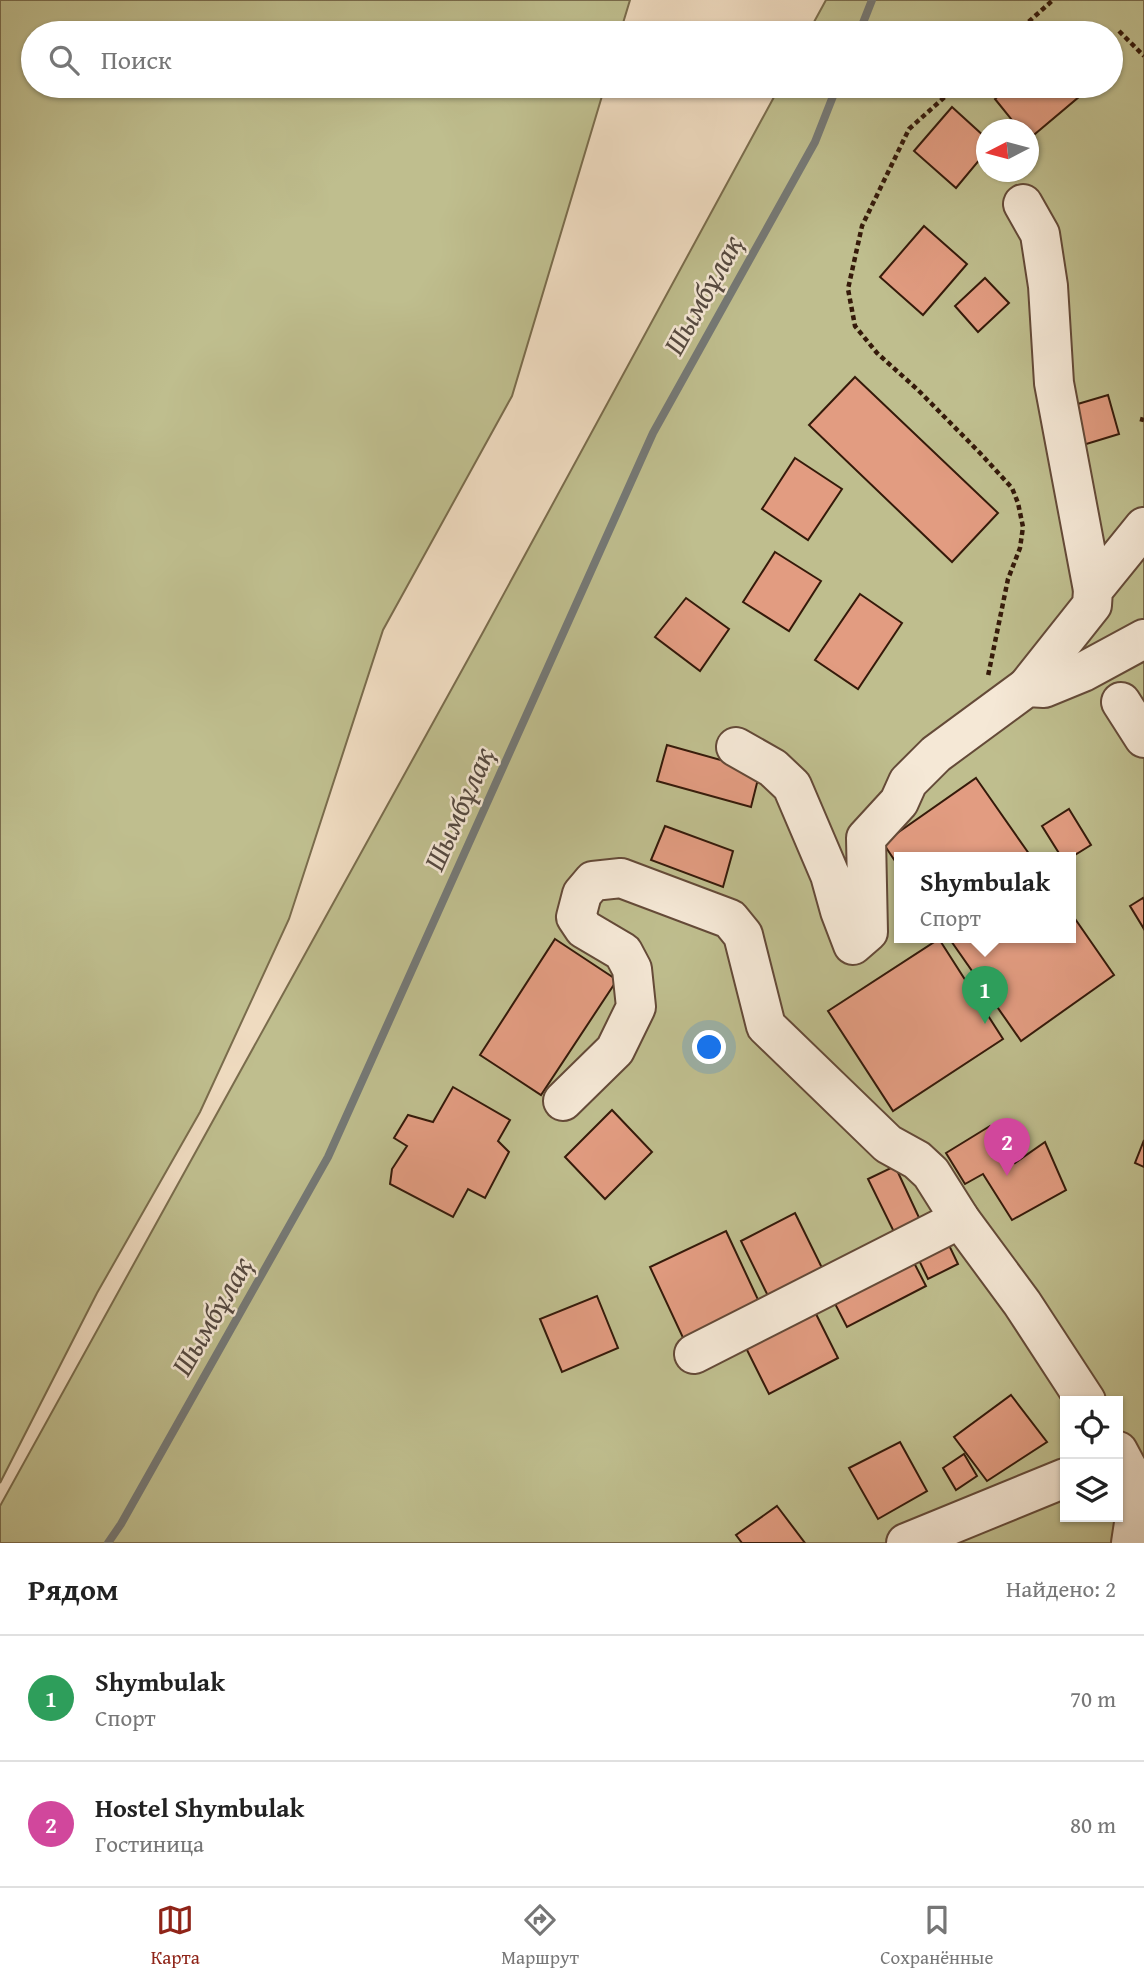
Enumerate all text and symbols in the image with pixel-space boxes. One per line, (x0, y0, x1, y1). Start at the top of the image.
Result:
search box (21, 21, 1123, 98)
text: Поиск (101, 40, 172, 79)
icon: search (45, 41, 83, 79)
north arrow (976, 119, 1039, 182)
water label: Шымбұлақ (651, 226, 753, 363)
water label: Шымбұлақ (411, 739, 505, 878)
popup (894, 852, 1076, 943)
text: Shymbulak (920, 862, 1050, 901)
text: Спорт (920, 901, 981, 934)
pin: 1 (962, 966, 1008, 1024)
your location (692, 1030, 726, 1064)
pin: 2 (984, 1118, 1030, 1176)
water label: Шымбұлақ (159, 1247, 263, 1383)
map controls (1060, 1396, 1123, 1522)
button: locate (1060, 1396, 1123, 1459)
button: layers (1060, 1459, 1123, 1522)
text: Рядом (28, 1567, 119, 1611)
text: Найдено: 2 (1006, 1572, 1116, 1605)
text: Shymbulak (95, 1662, 225, 1701)
text: 1 (45, 1682, 57, 1715)
text: 70 m (1070, 1682, 1116, 1715)
text: Спорт (95, 1701, 156, 1734)
text: Hostel Shymbulak (95, 1788, 304, 1827)
text: 2 (45, 1808, 57, 1841)
text: 80 m (1070, 1808, 1116, 1841)
text: Гостиница (95, 1827, 204, 1860)
tab: Карта (151, 1901, 200, 1971)
tab: Маршрут (501, 1901, 579, 1971)
tab: Сохранённые (880, 1901, 993, 1971)

